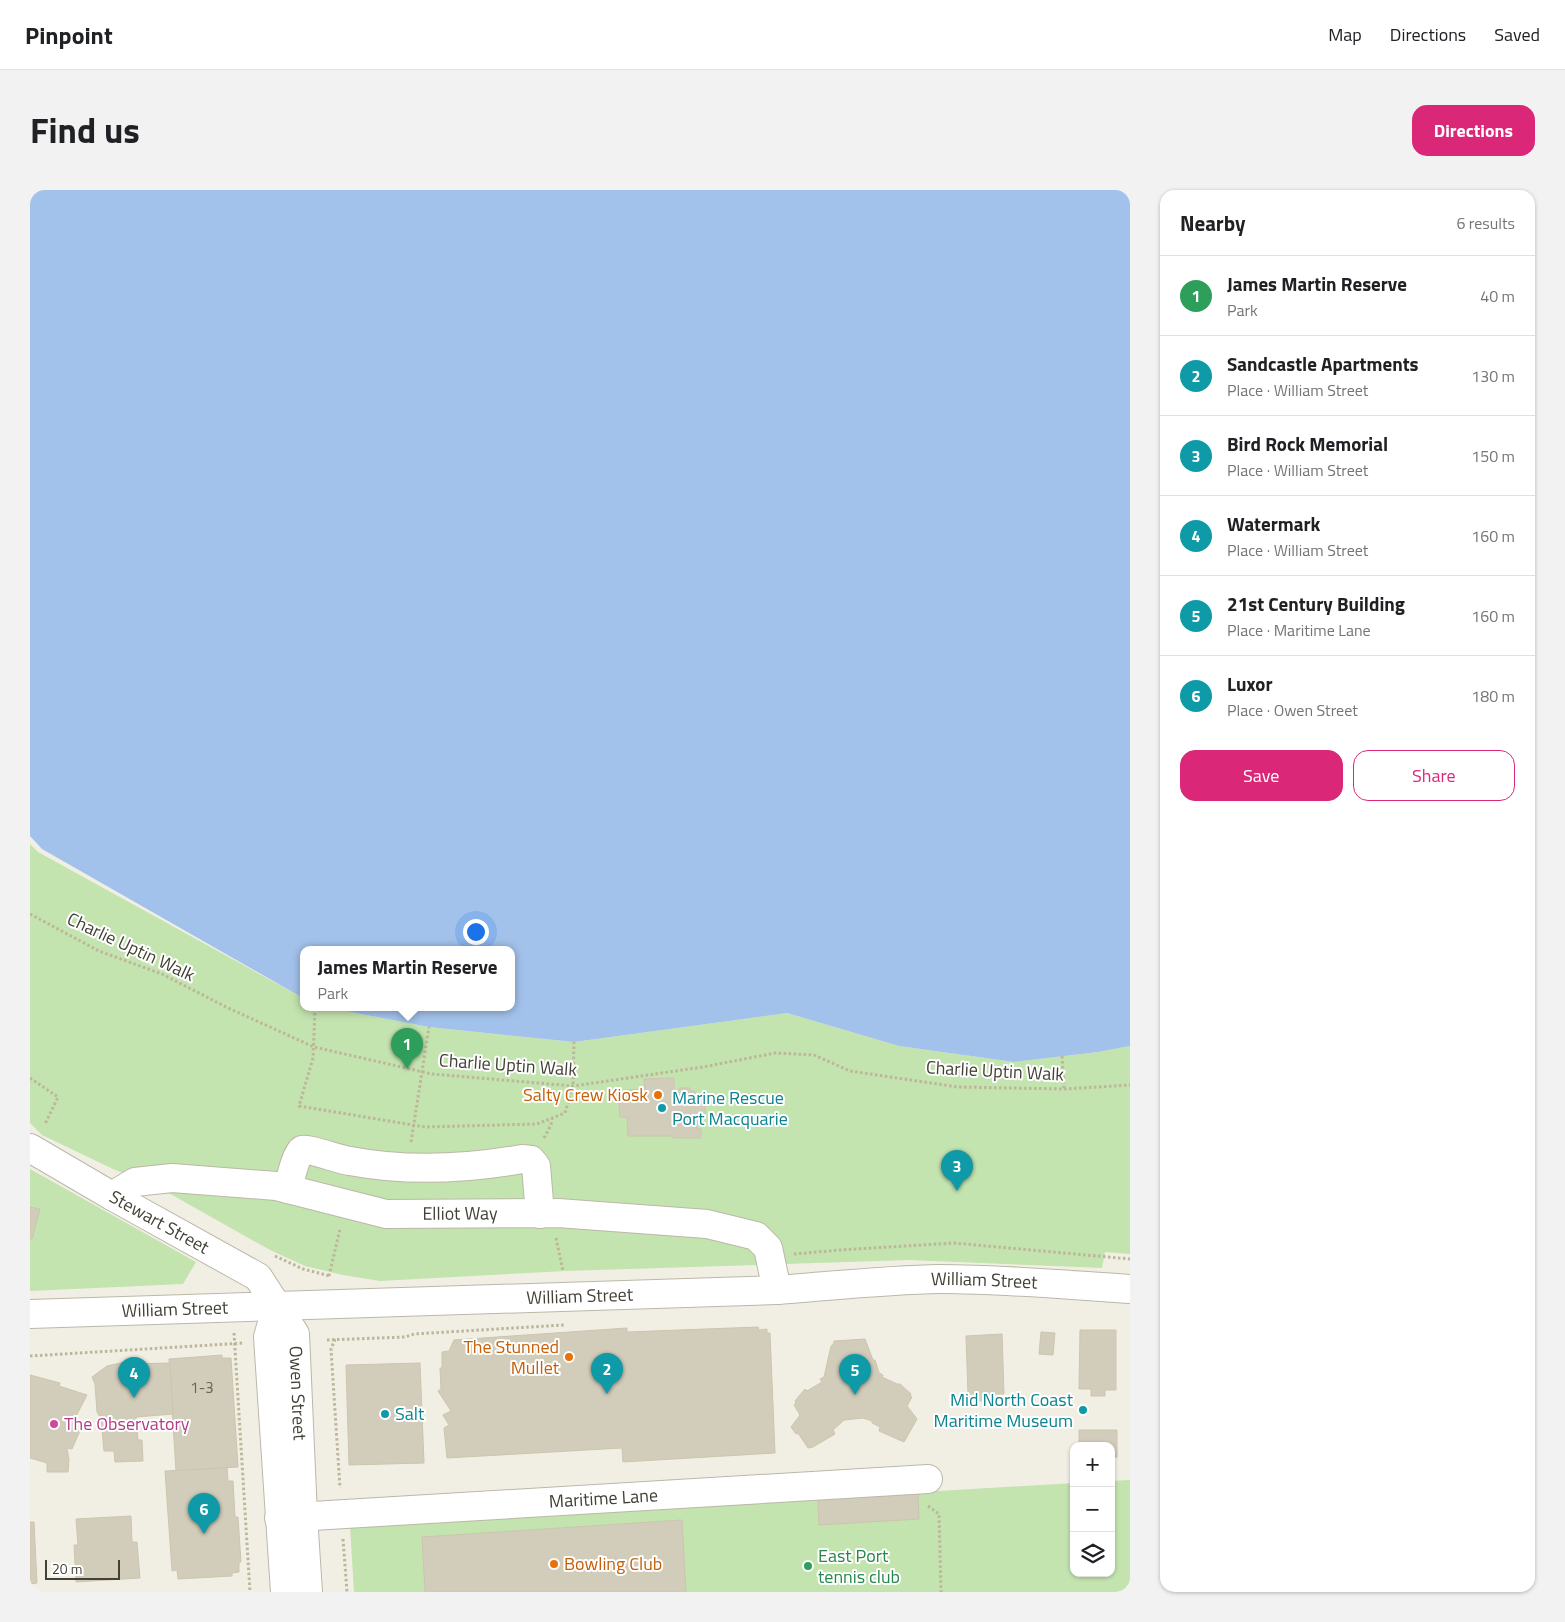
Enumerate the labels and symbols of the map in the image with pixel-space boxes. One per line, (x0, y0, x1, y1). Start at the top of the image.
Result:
street label: Charlie Uptin Walk (63, 905, 200, 988)
your location (463, 919, 489, 945)
pin: 1 (391, 1028, 423, 1069)
street label: Charlie Uptin Walk (438, 1046, 578, 1083)
street label: Charlie Uptin Walk (925, 1053, 1065, 1088)
place label: Salty Crew Kiosk (523, 1081, 648, 1108)
place label: Marine Rescue Port Macquarie (672, 1084, 788, 1132)
marker: Salty Crew Kiosk (652, 1089, 664, 1101)
marker: Marine Rescue Port Macquarie (656, 1102, 668, 1114)
pin: 3 (941, 1150, 973, 1191)
street label: Stewart Street (105, 1183, 215, 1261)
street label: Elliot Way (422, 1199, 498, 1227)
street label: William Street (931, 1265, 1039, 1296)
street label: William Street (526, 1281, 634, 1311)
street label: William Street (121, 1294, 229, 1324)
place label: The Stunned Mullet (463, 1333, 560, 1381)
street label: Owen Street (283, 1345, 314, 1442)
marker: The Stunned Mullet (563, 1351, 575, 1363)
pin: 2 (591, 1353, 623, 1394)
pin: 5 (839, 1354, 871, 1395)
pin: 4 (118, 1357, 150, 1398)
house number: 1-3 (190, 1376, 214, 1399)
place label: Mid North Coast Maritime Museum (934, 1386, 1074, 1434)
place label: Salt (395, 1400, 425, 1427)
marker: Mid North Coast Maritime Museum (1077, 1404, 1089, 1416)
marker: Salt (379, 1408, 391, 1420)
place label: The Observatory (64, 1410, 190, 1437)
marker: The Observatory (48, 1418, 60, 1430)
street label: Maritime Lane (548, 1481, 659, 1515)
pin: 6 (188, 1493, 220, 1534)
place label: East Port tennis club (818, 1542, 900, 1590)
place label: Bowling Club (564, 1550, 662, 1577)
scale bar (45, 1557, 120, 1580)
marker: Bowling Club (548, 1558, 560, 1570)
marker: East Port tennis club (802, 1560, 814, 1572)

